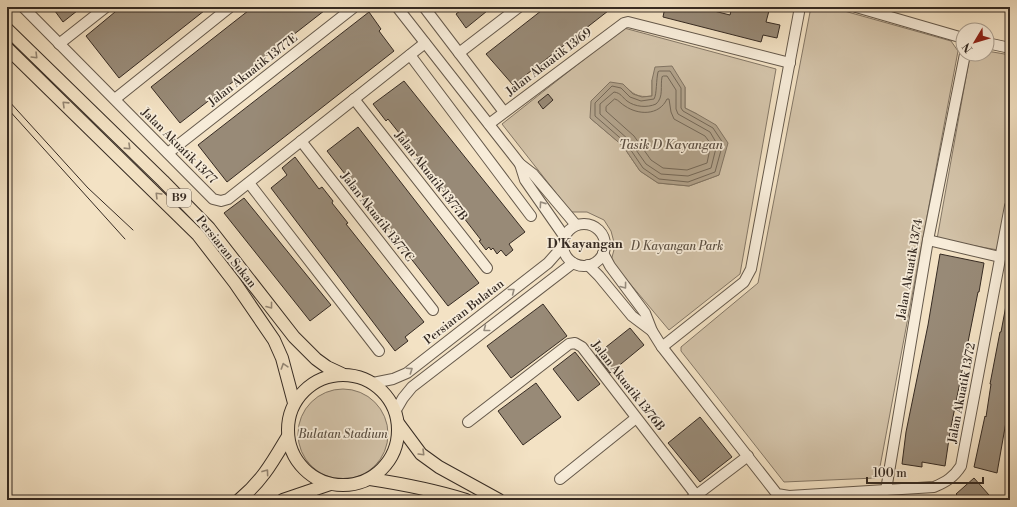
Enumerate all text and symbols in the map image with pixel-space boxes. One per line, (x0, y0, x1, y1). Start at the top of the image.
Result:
north arrow (955, 22, 995, 62)
street label: Jalan Akuatik 13/69 (502, 25, 595, 100)
street label: Jalan Akuatik 13/77E (204, 30, 301, 110)
text: N (960, 40, 976, 55)
one-way arrow (30, 51, 38, 59)
one-way arrow (62, 101, 70, 109)
street label: Jalan Akuatik 13/77 (137, 104, 220, 187)
street label: Jalan Akuatik 13/77B (391, 127, 471, 224)
water label: Tasik D Kayangan (619, 137, 724, 153)
one-way arrow (123, 142, 131, 150)
street label: Jalan Akuatik 13/77C (337, 168, 417, 265)
road number: B9 (167, 189, 191, 207)
one-way arrow (155, 192, 163, 200)
one-way arrow (539, 201, 547, 208)
street label: Persiaran Sukan (192, 213, 260, 291)
street label: Jalan Akuatik 13/74 (894, 218, 926, 321)
district label: D'Kayangan (547, 236, 623, 252)
park label: D Kayangan Park (630, 239, 723, 254)
street label: Persiaran Bulatan (421, 276, 507, 348)
one-way arrow (619, 281, 626, 288)
one-way arrow (508, 289, 515, 296)
one-way arrow (265, 302, 272, 309)
one-way arrow (484, 325, 491, 332)
street label: Jalan Akuatik 13/76B (587, 337, 668, 434)
street label: Jalan Akuatik 13/72 (945, 341, 979, 445)
one-way arrow (281, 362, 289, 369)
one-way arrow (405, 368, 412, 375)
park label: Bulatan Stadium (297, 427, 388, 442)
one-way arrow (417, 449, 425, 456)
scale bar (867, 459, 983, 485)
text: 100 m (873, 466, 907, 481)
one-way arrow (261, 469, 268, 476)

